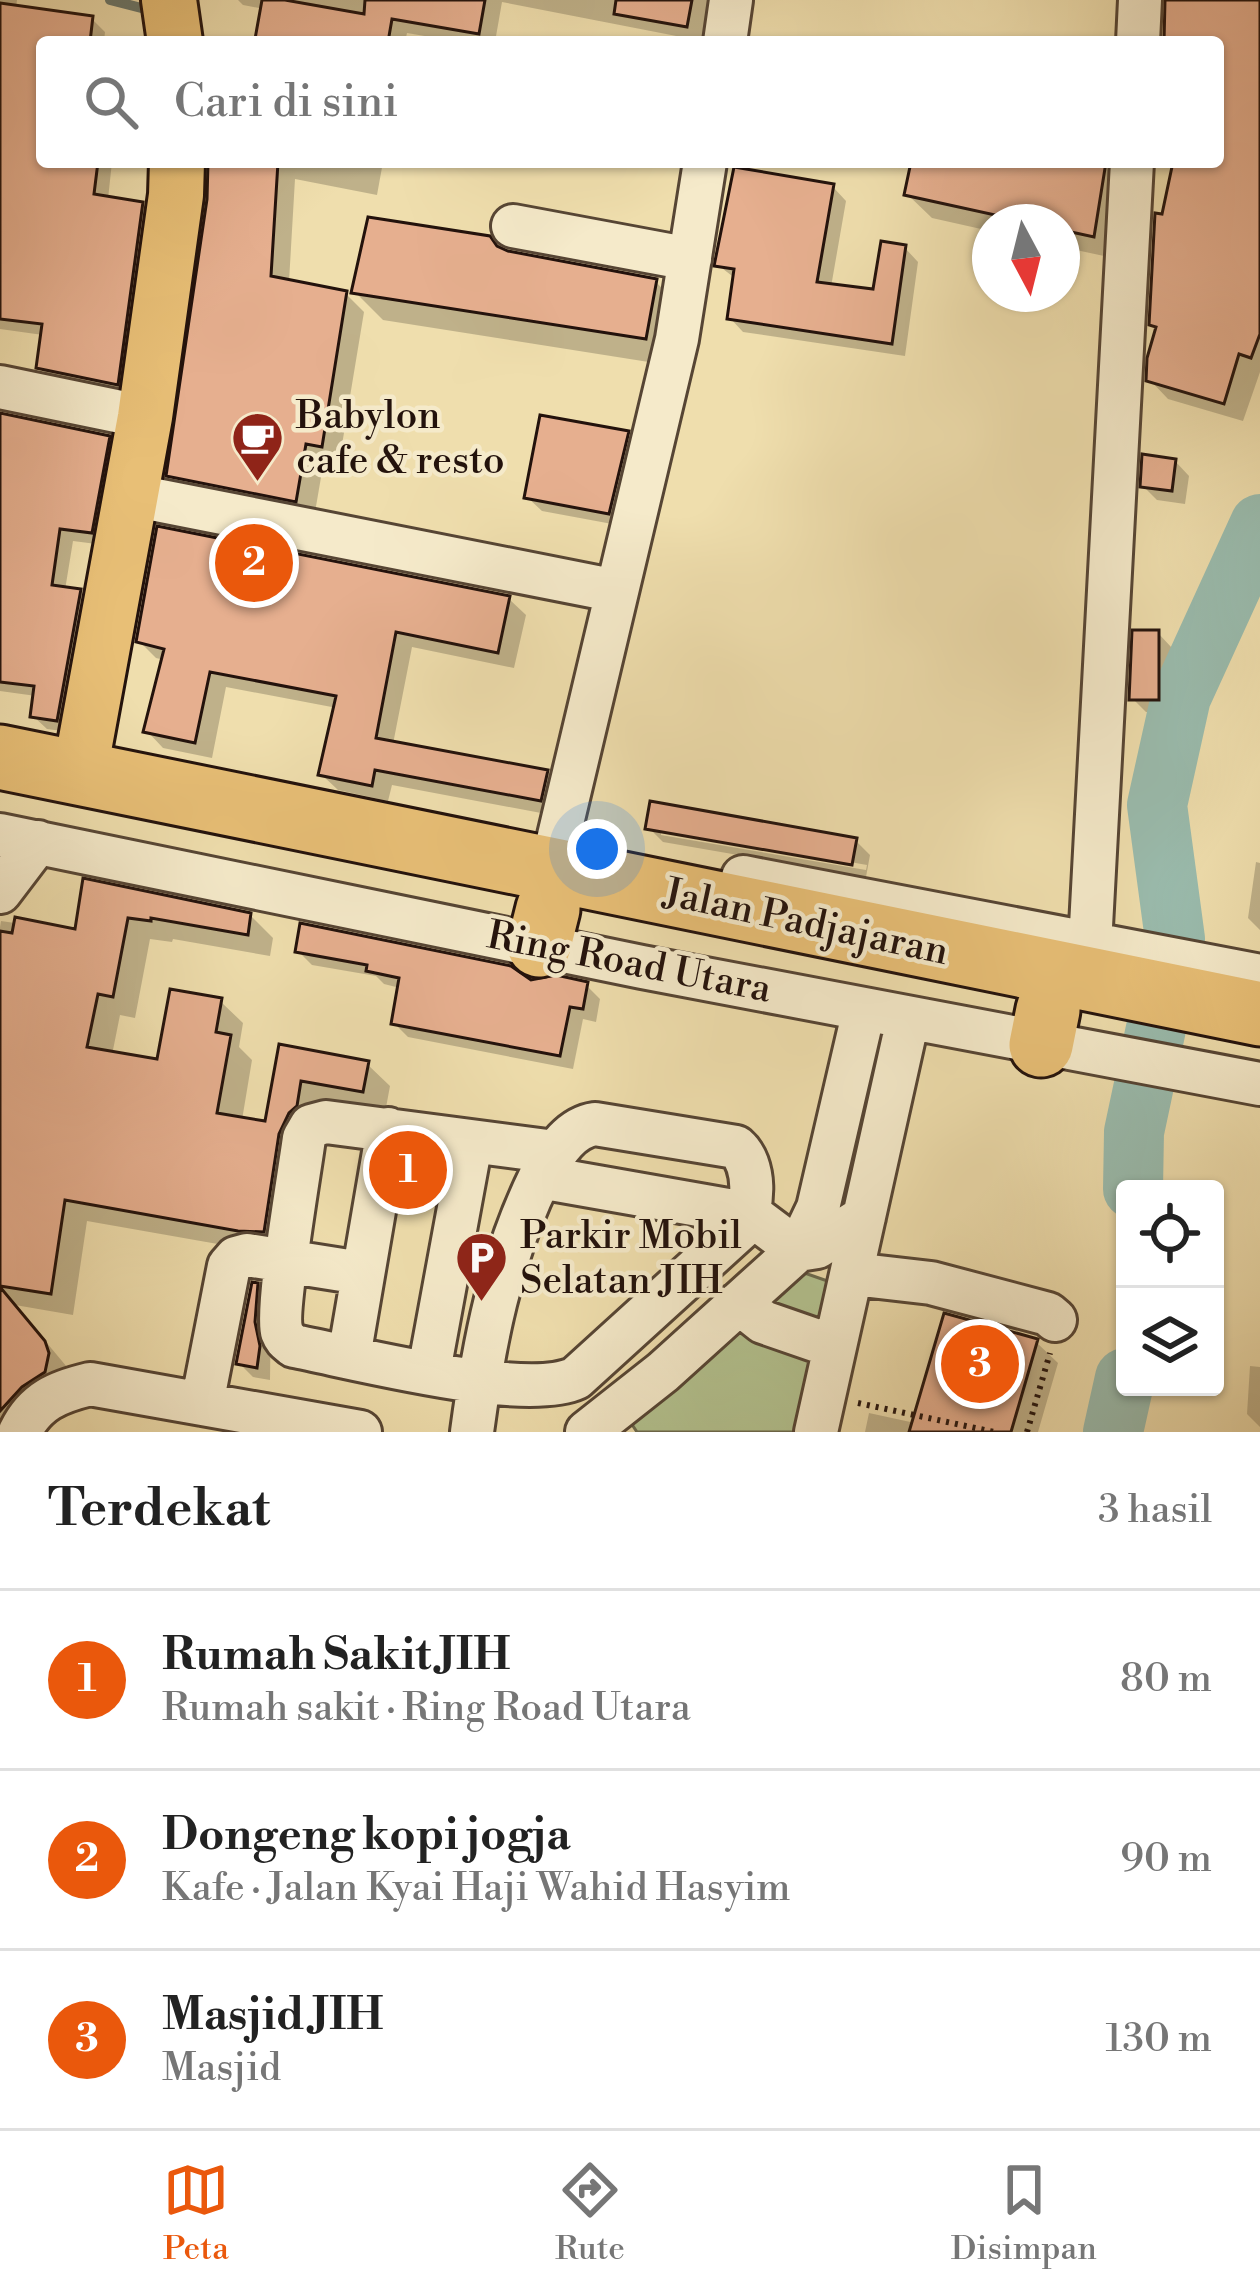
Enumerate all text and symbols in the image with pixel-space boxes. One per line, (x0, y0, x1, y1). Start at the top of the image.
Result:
search box (36, 36, 1224, 168)
icon: search (78, 69, 144, 135)
text: Cari di sini (174, 74, 398, 131)
north arrow (972, 204, 1080, 312)
place label: Babylon cafe & resto (295, 392, 505, 486)
cafe icon: Babylon cafe & resto (229, 410, 285, 484)
pin: 2 (215, 518, 293, 608)
your location (567, 819, 627, 879)
street label: Jalan Padjajaran (657, 868, 953, 977)
street label: Ring Road Utara (483, 911, 776, 1015)
pin: 1 (369, 1125, 447, 1215)
map controls (1116, 1180, 1224, 1396)
button: locate (1116, 1180, 1224, 1288)
place label: Parkir Mobil Selatan JIH (520, 1212, 742, 1306)
parking icon: Parkir Mobil Selatan JIH (453, 1230, 509, 1304)
button: layers (1116, 1288, 1224, 1396)
pin: 3 (941, 1319, 1019, 1409)
text: Terdekat (48, 1478, 270, 1542)
text: 3 hasil (1098, 1486, 1212, 1535)
text: Rumah Sakit JIH (162, 1627, 510, 1684)
text: 1 (78, 1655, 96, 1704)
text: 80 m (1120, 1655, 1212, 1704)
text: Rumah sakit · Ring Road Utara (162, 1684, 691, 1733)
text: Dongeng kopi jogja (162, 1807, 571, 1864)
text: 2 (75, 1835, 99, 1884)
text: 90 m (1120, 1835, 1212, 1884)
text: Kafe · Jalan Kyai Haji Wahid Hasyim (162, 1864, 790, 1913)
text: Masjid JIH (162, 1987, 384, 2044)
text: 3 (75, 2015, 99, 2064)
text: 130 m (1106, 2015, 1212, 2064)
text: Masjid (162, 2044, 281, 2093)
tab: Peta (163, 2157, 229, 2270)
tab: Rute (555, 2157, 625, 2270)
tab: Disimpan (951, 2157, 1097, 2270)

